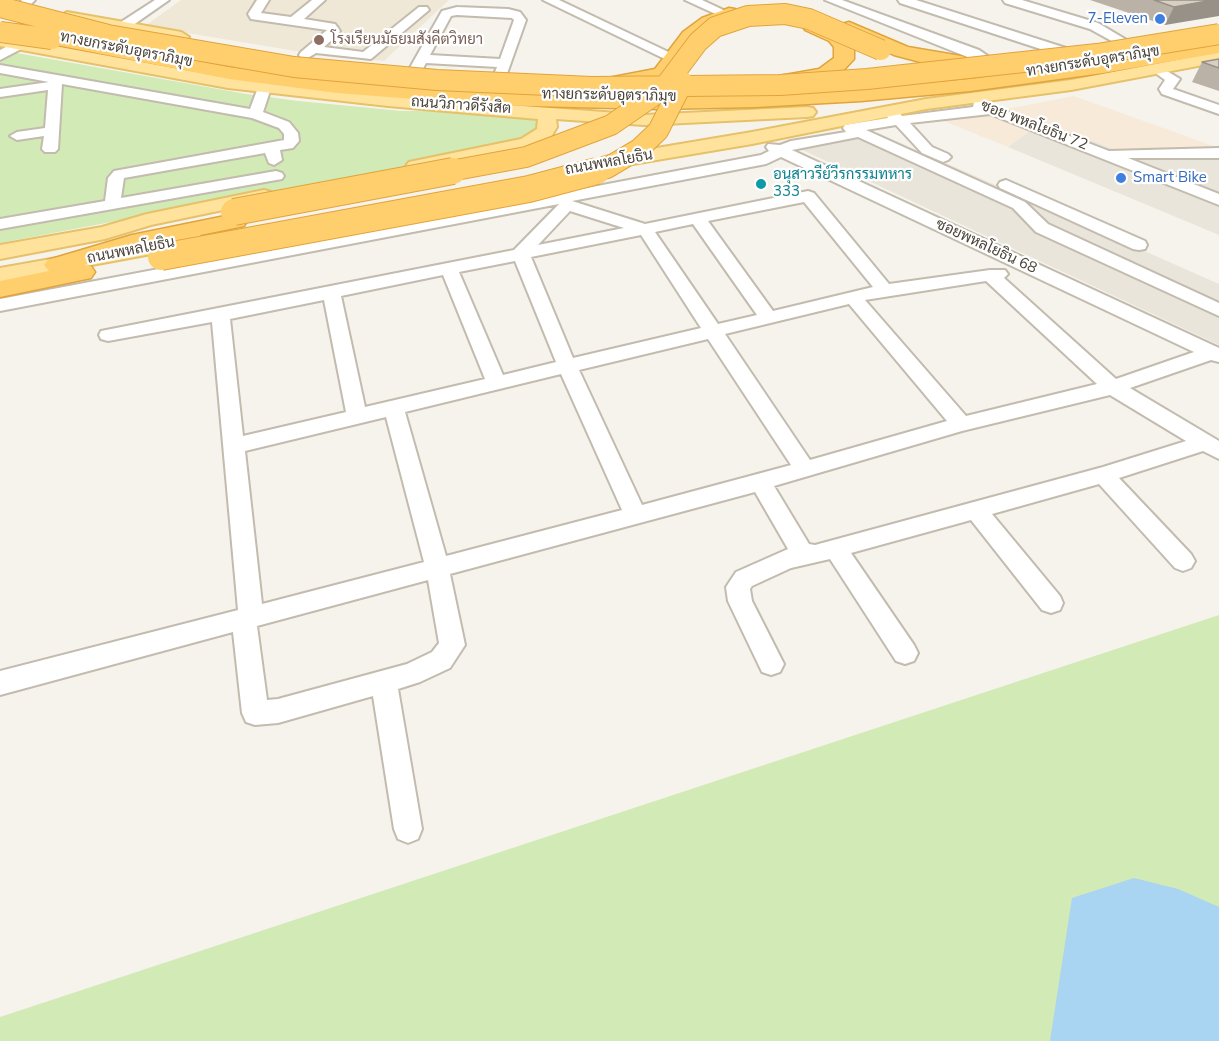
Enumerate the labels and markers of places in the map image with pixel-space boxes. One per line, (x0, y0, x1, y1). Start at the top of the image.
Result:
place label: 7-Eleven (1088, 10, 1148, 28)
marker: 7-Eleven (1153, 12, 1167, 26)
place label: โรงเรียนมัธยมสังคีตวิทยา (331, 31, 483, 49)
marker: โรงเรียนมัธยมสังคีตวิทยา (312, 33, 326, 47)
place label: อนุสาวรีย์วีรกรรมทหาร 333 (773, 166, 912, 201)
place label: Smart Bike (1133, 169, 1207, 187)
marker: Smart Bike (1114, 171, 1128, 185)
marker: อนุสาวรีย์วีรกรรมทหาร 333 (754, 177, 768, 191)

